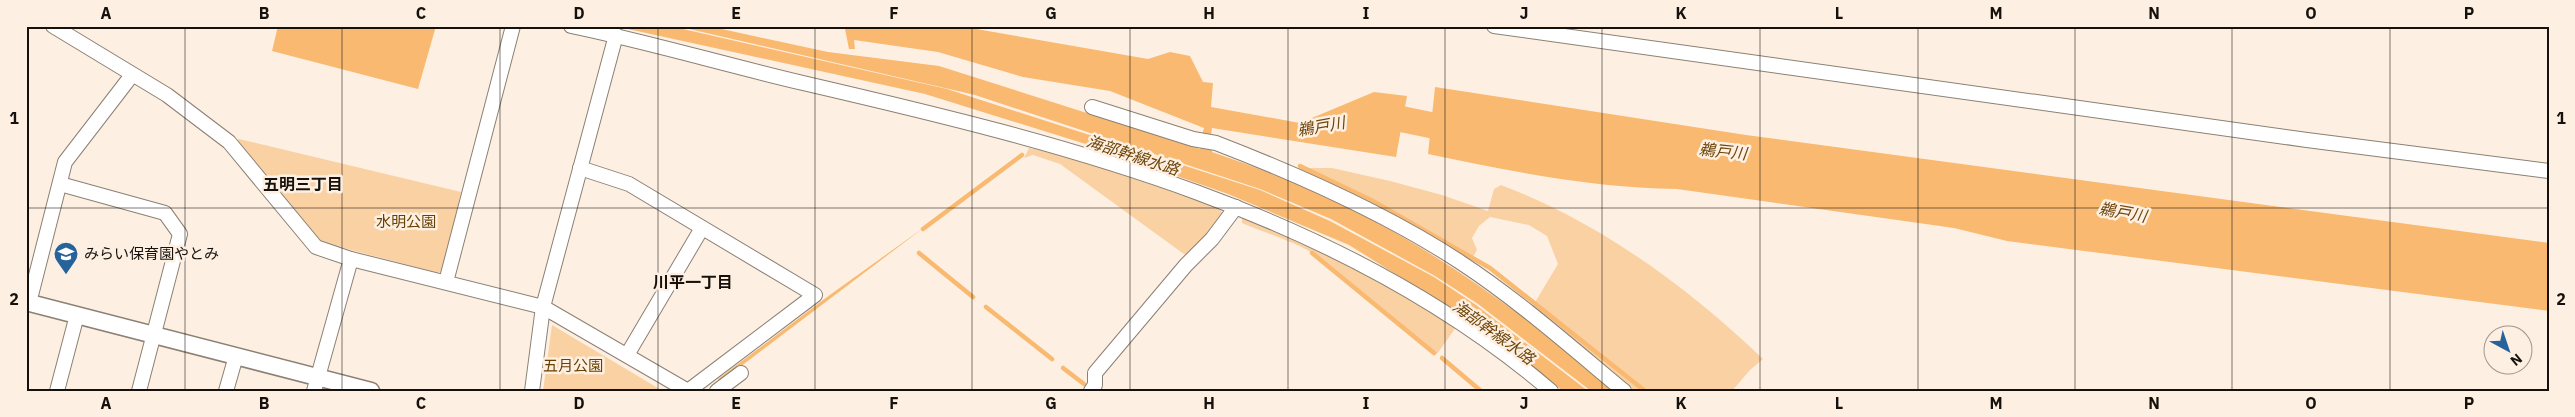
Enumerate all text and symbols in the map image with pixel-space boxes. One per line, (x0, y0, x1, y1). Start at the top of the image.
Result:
text: A (101, 3, 112, 23)
text: B (259, 3, 270, 23)
text: C (416, 3, 426, 23)
text: D (573, 3, 585, 23)
text: E (731, 3, 741, 23)
text: F (889, 3, 899, 23)
text: G (1045, 3, 1057, 23)
text: H (1203, 3, 1215, 23)
text: I (1363, 3, 1370, 23)
text: J (1520, 3, 1528, 23)
text: K (1675, 3, 1687, 23)
text: L (1835, 3, 1843, 23)
text: M (1989, 3, 2003, 23)
text: N (2148, 3, 2160, 23)
text: O (2305, 3, 2317, 23)
text: P (2464, 3, 2474, 23)
text: 1 (9, 108, 19, 128)
text: 1 (2556, 108, 2566, 128)
water label: 鵜戸川 (1296, 112, 1348, 140)
water label: 海部幹線水路 (1084, 131, 1184, 180)
water label: 鵜戸川 (1698, 139, 1750, 164)
district label: 五明三丁目 (263, 174, 343, 194)
water label: 鵜戸川 (2098, 198, 2150, 226)
park label: 水明公園 (376, 212, 436, 231)
school or university icon: みらい保育園やとみ (53, 241, 79, 275)
place label: みらい保育園やとみ (84, 244, 219, 263)
district label: 川平一丁目 (653, 272, 733, 292)
text: 2 (9, 289, 19, 309)
text: 2 (2556, 289, 2566, 309)
water label: 海部幹線水路 (1449, 296, 1540, 369)
north arrow (2482, 324, 2532, 374)
text: N (2507, 350, 2526, 370)
park label: 五月公園 (543, 356, 603, 375)
text: A (101, 393, 112, 413)
text: B (259, 393, 270, 413)
text: C (416, 393, 426, 413)
text: D (573, 393, 585, 413)
text: E (731, 393, 741, 413)
text: F (889, 393, 899, 413)
text: G (1045, 393, 1057, 413)
text: H (1203, 393, 1215, 413)
text: I (1363, 393, 1370, 413)
text: J (1520, 393, 1528, 413)
text: K (1675, 393, 1687, 413)
text: L (1835, 393, 1843, 413)
text: M (1989, 393, 2003, 413)
text: N (2148, 393, 2160, 413)
text: O (2305, 393, 2317, 413)
text: P (2464, 393, 2474, 413)

